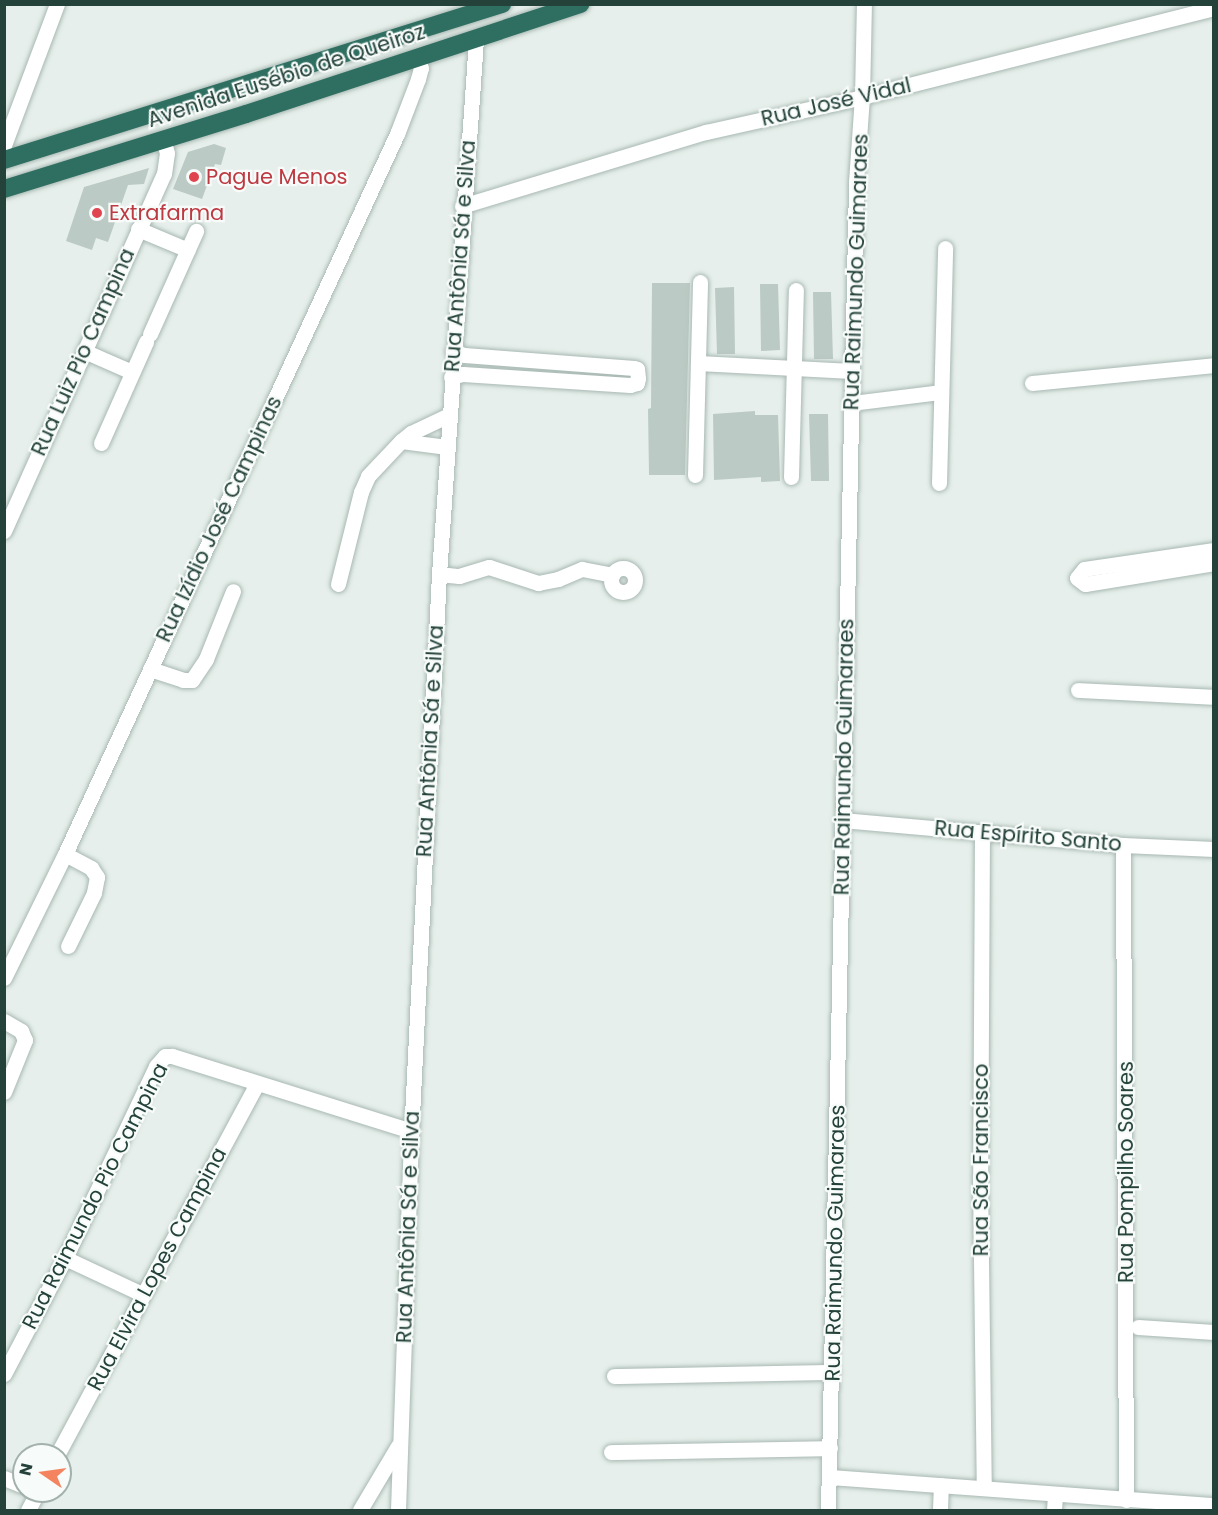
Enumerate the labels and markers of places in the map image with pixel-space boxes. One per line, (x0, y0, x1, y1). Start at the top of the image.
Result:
place label: Pague Menos (206, 164, 348, 190)
marker: Pague Menos (187, 170, 201, 184)
place label: Extrafarma (109, 200, 224, 226)
marker: Extrafarma (90, 206, 104, 220)

